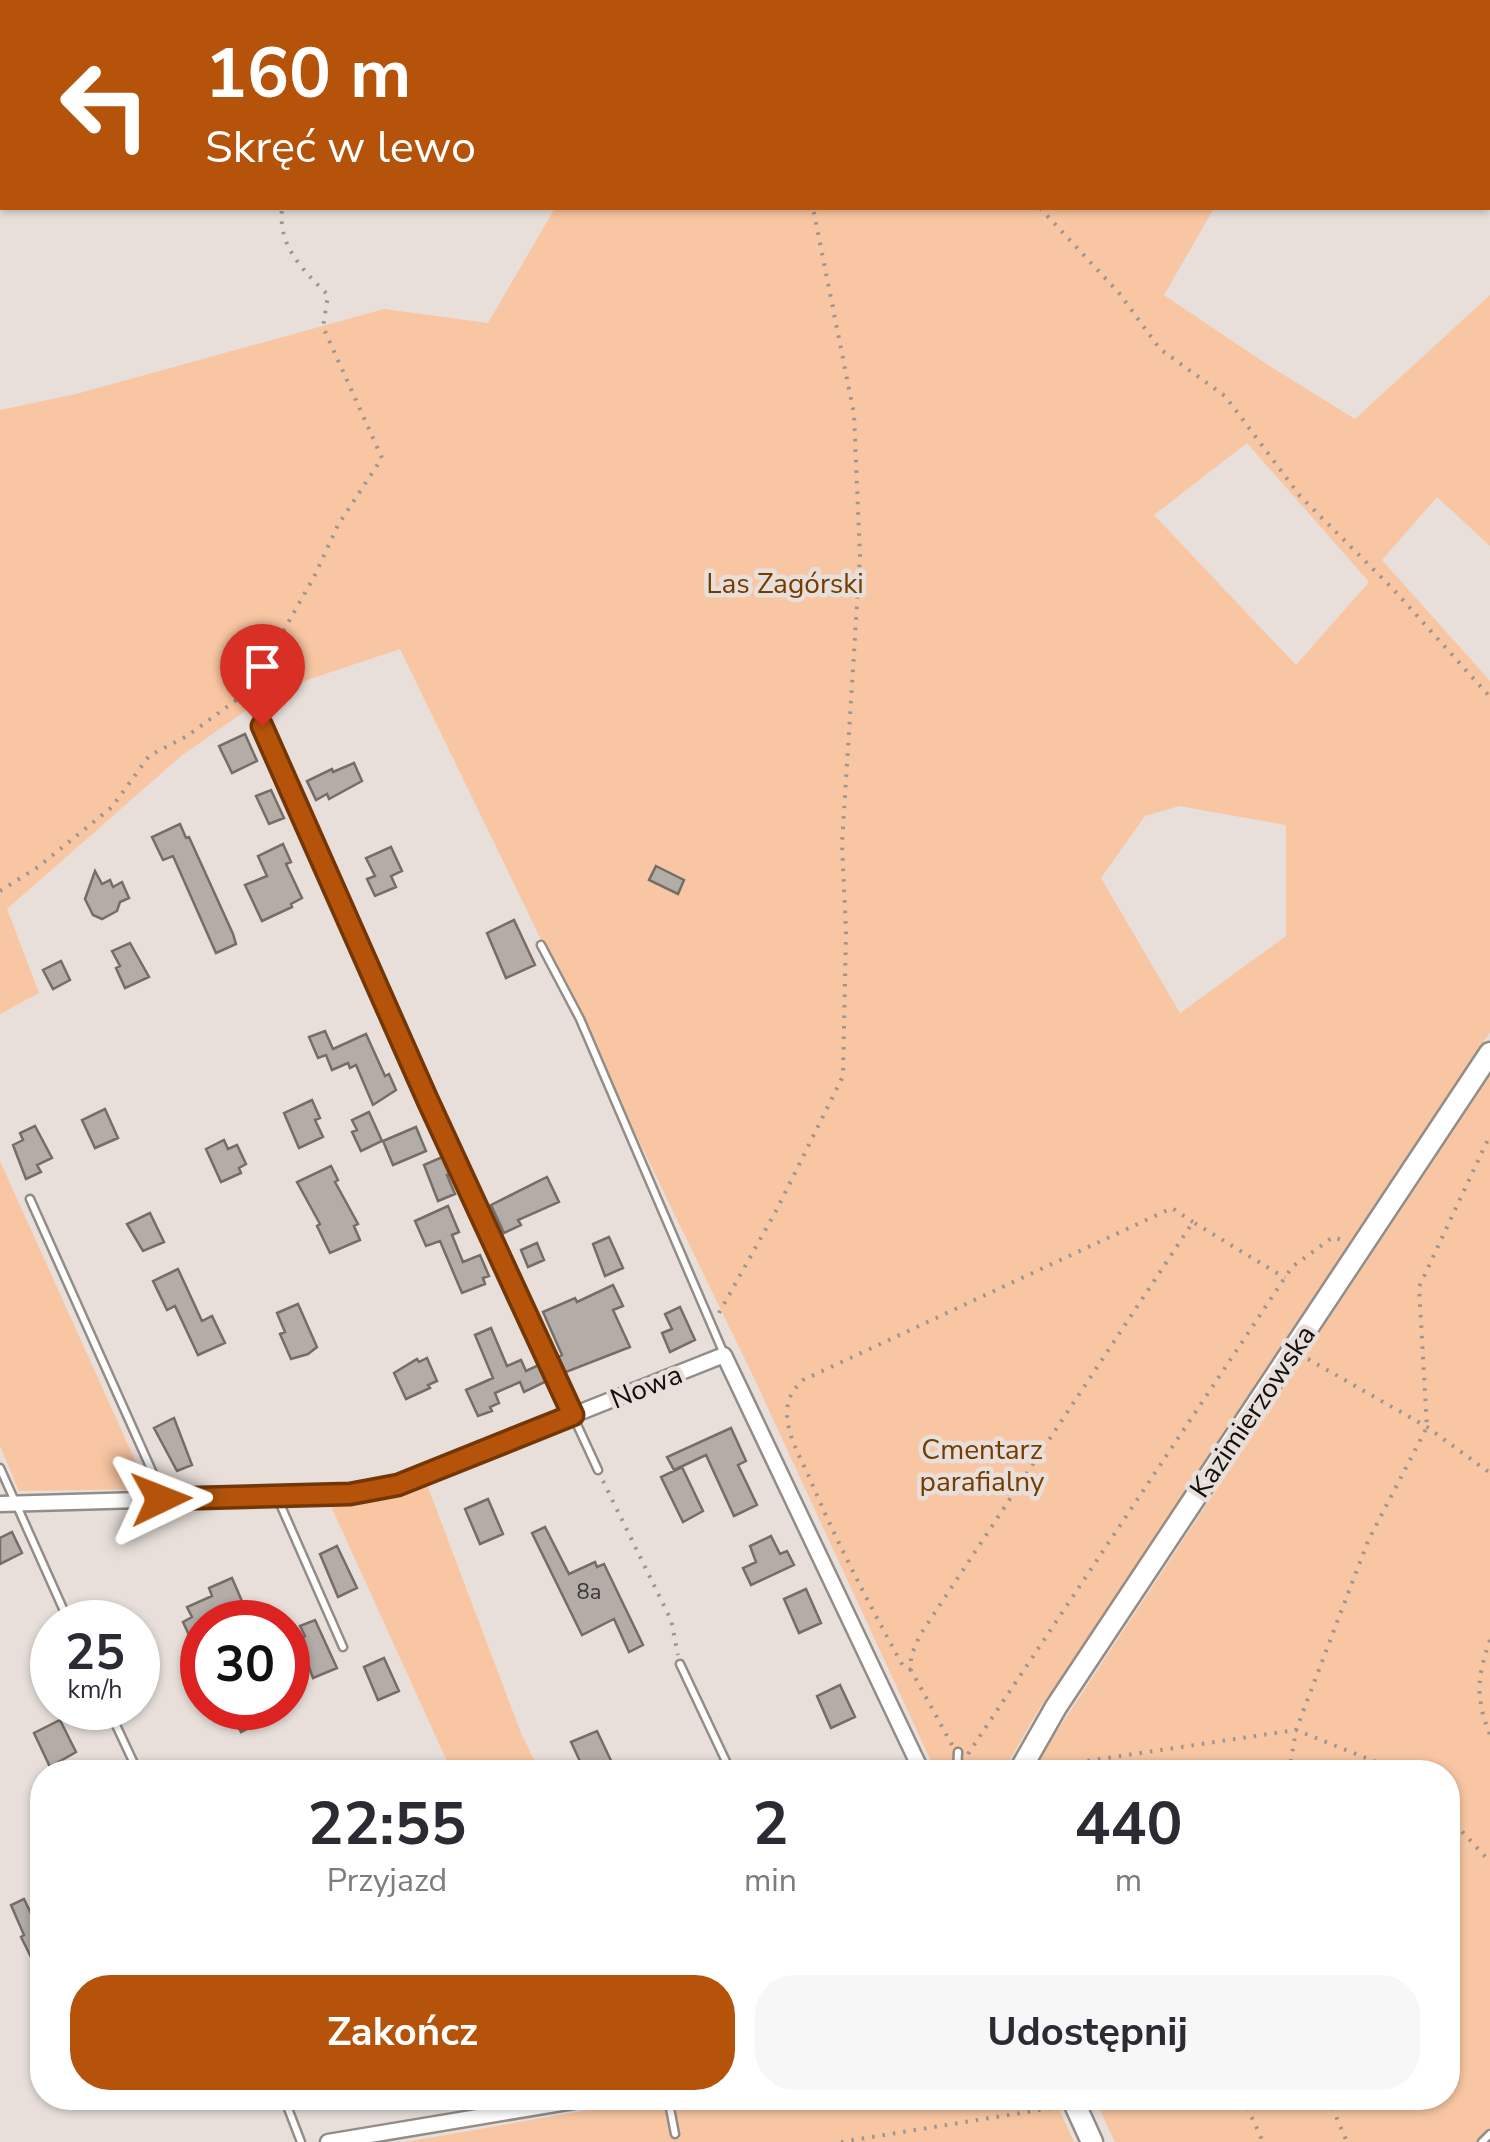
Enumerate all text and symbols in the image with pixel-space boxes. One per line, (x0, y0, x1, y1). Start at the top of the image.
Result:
text: 160 m (205, 26, 411, 122)
icon: left (40, 40, 170, 170)
text: Skręć w lewo (205, 117, 476, 178)
park label: Las Zagórski (706, 565, 864, 603)
pin (220, 624, 305, 727)
icon: arrive (235, 639, 290, 694)
street label: Kazimierzowska (1181, 1318, 1325, 1505)
street label: Nowa (605, 1355, 688, 1418)
park label: Cmentarz parafialny (920, 1431, 1045, 1501)
position arrow (109, 1447, 213, 1551)
house number: 8a (577, 1577, 601, 1607)
speed limit sign: 30 (180, 1600, 310, 1730)
text: 25 (65, 1618, 125, 1687)
text: km/h (67, 1673, 123, 1707)
text: 22:55 (308, 1783, 466, 1865)
text: 2 (752, 1783, 788, 1865)
text: 440 (1074, 1783, 1182, 1865)
text: Przyjazd (327, 1859, 447, 1902)
text: min (744, 1859, 797, 1902)
text: m (1115, 1859, 1142, 1902)
button: Zakończ (70, 1975, 735, 2090)
button: Udostępnij (755, 1975, 1420, 2090)

